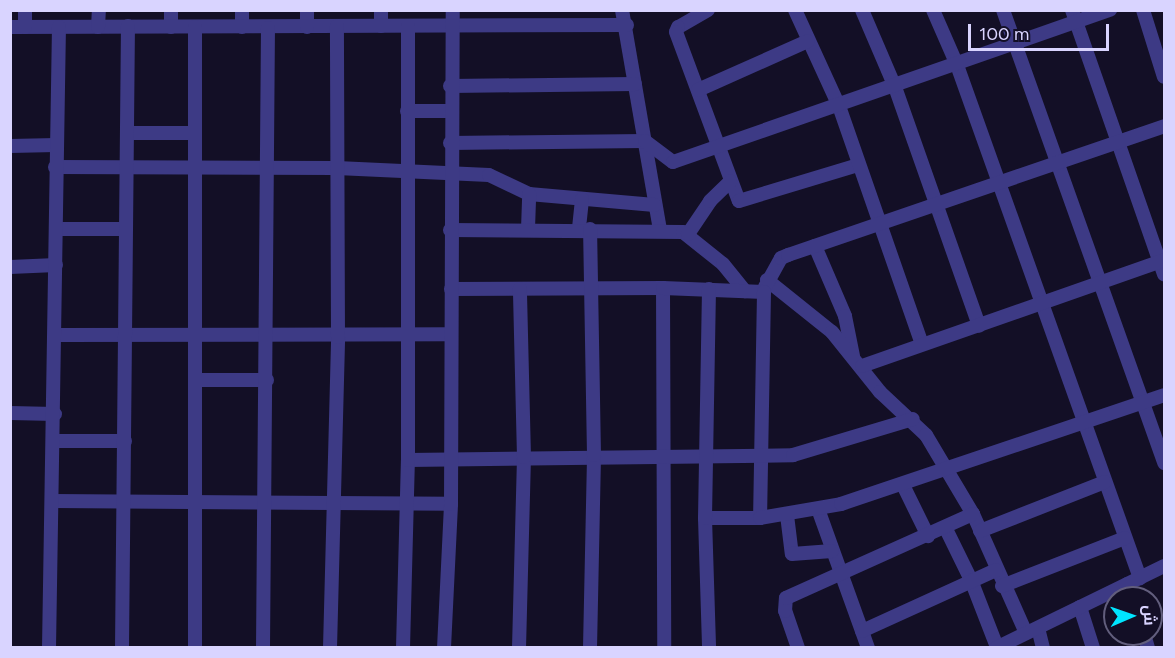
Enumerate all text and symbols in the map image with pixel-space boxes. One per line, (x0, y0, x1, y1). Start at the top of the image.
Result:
scale bar (971, 12, 1112, 50)
text: 100 m (979, 23, 1029, 45)
north arrow (1103, 586, 1163, 646)
text: ش (1140, 605, 1159, 626)

